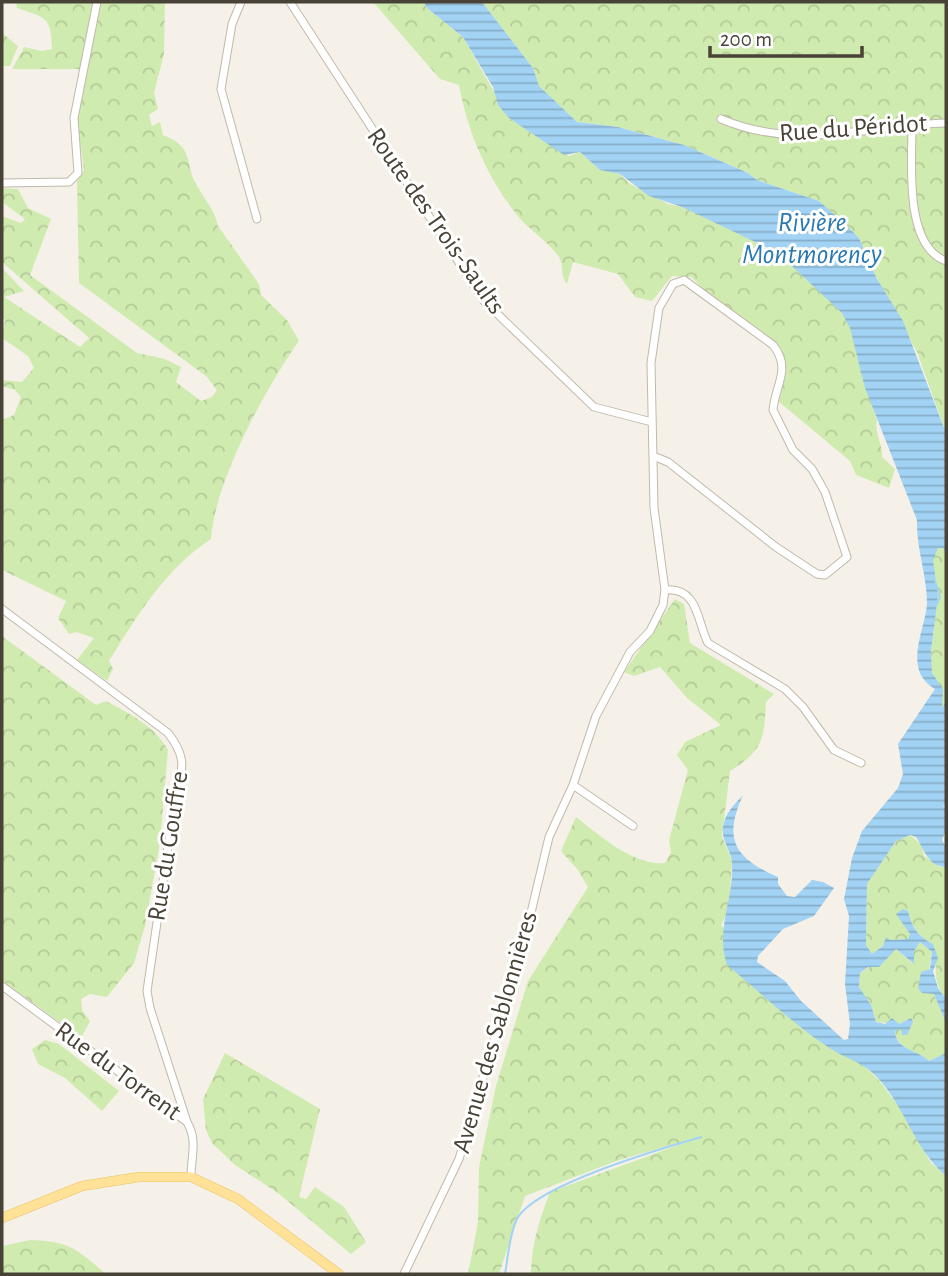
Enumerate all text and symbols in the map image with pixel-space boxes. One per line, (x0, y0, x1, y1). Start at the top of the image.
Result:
scale bar (710, 14, 862, 58)
text: 200 m (720, 29, 772, 50)
street label: Rue du Péridot (778, 110, 928, 146)
street label: Route des Trois-Saults (362, 123, 510, 319)
water label: Rivière Montmorency (742, 209, 882, 269)
street label: Rue du Gouffre (143, 769, 193, 923)
street label: Avenue des Sablonnières (448, 908, 542, 1156)
street label: Rue du Torrent (50, 1017, 186, 1125)

